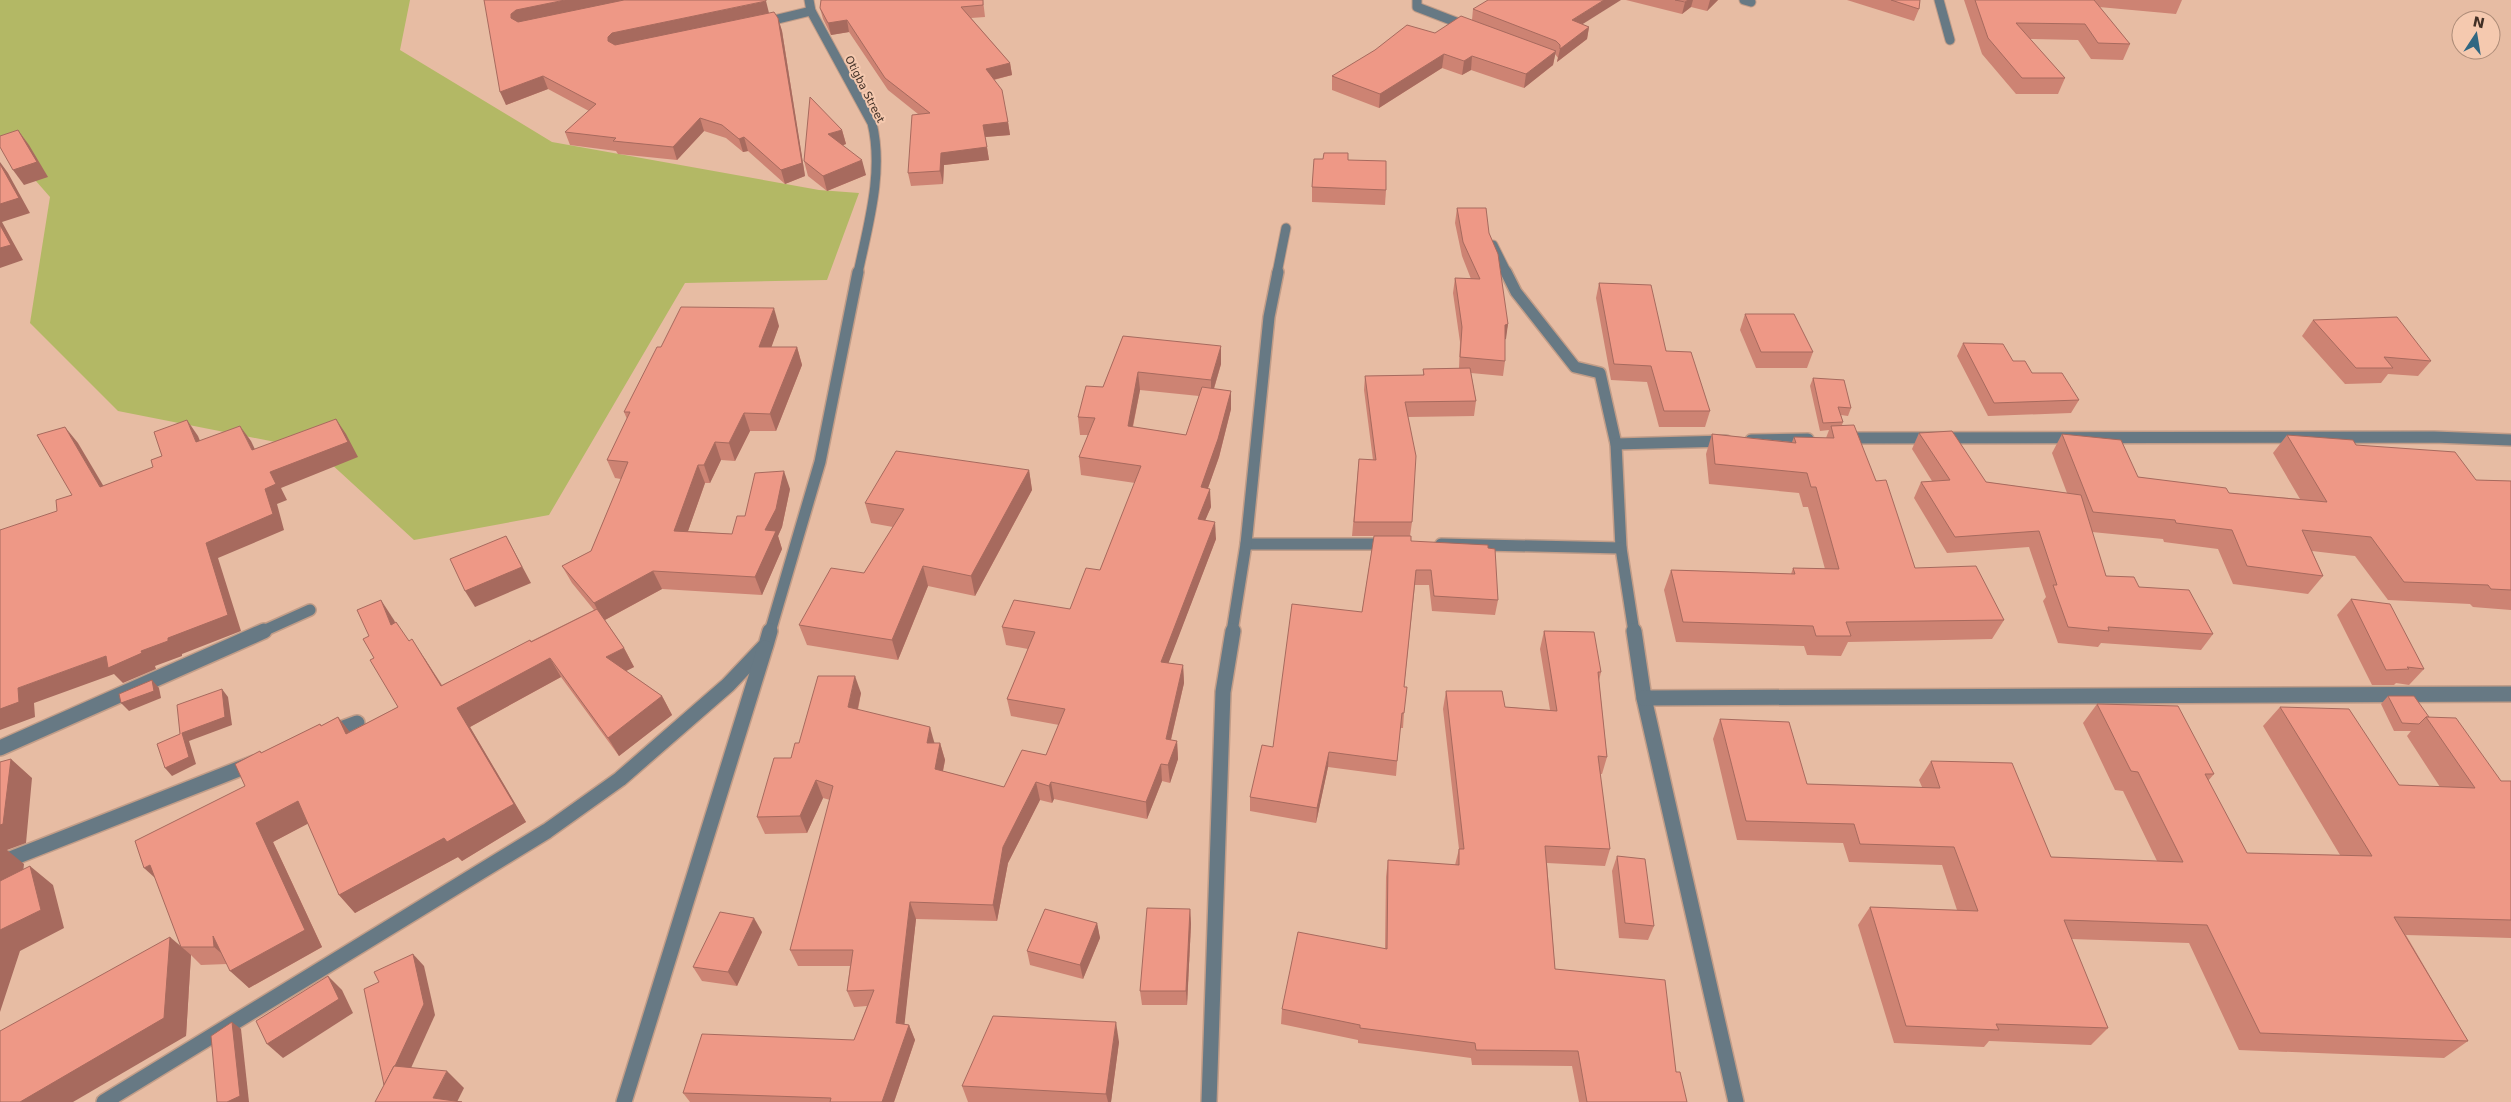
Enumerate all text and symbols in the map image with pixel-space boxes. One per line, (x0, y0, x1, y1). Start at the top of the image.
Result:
north arrow (2451, 10, 2501, 60)
text: N (2471, 13, 2486, 31)
street label: Otigba Street (842, 53, 887, 126)

